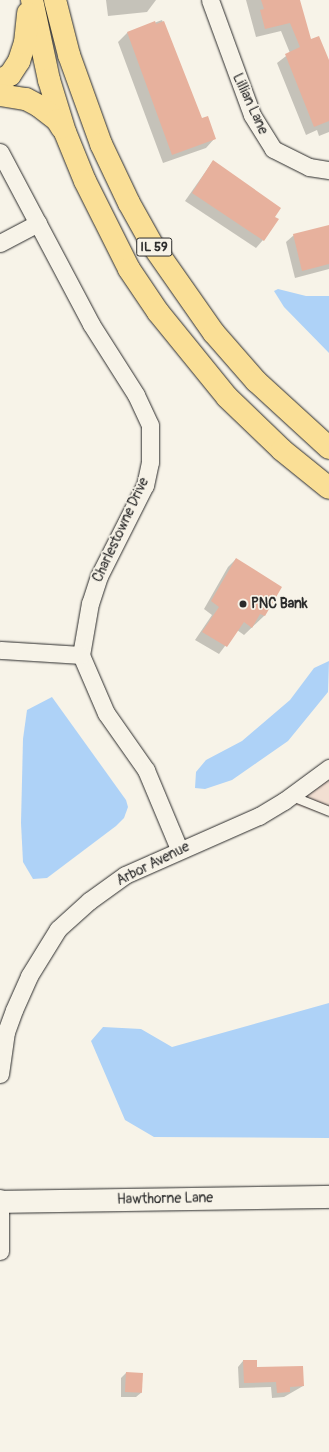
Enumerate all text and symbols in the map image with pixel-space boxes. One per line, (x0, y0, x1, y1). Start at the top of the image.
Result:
street label: Lillian Lane (229, 71, 271, 137)
road number: IL 59 (136, 236, 172, 258)
street label: Charlestowne Drive (89, 475, 153, 585)
place label: PNC Bank (251, 596, 308, 612)
marker: PNC Bank (238, 599, 248, 609)
street label: Arbor Avenue (114, 838, 192, 890)
street label: Hawthorne Lane (117, 1190, 213, 1208)

